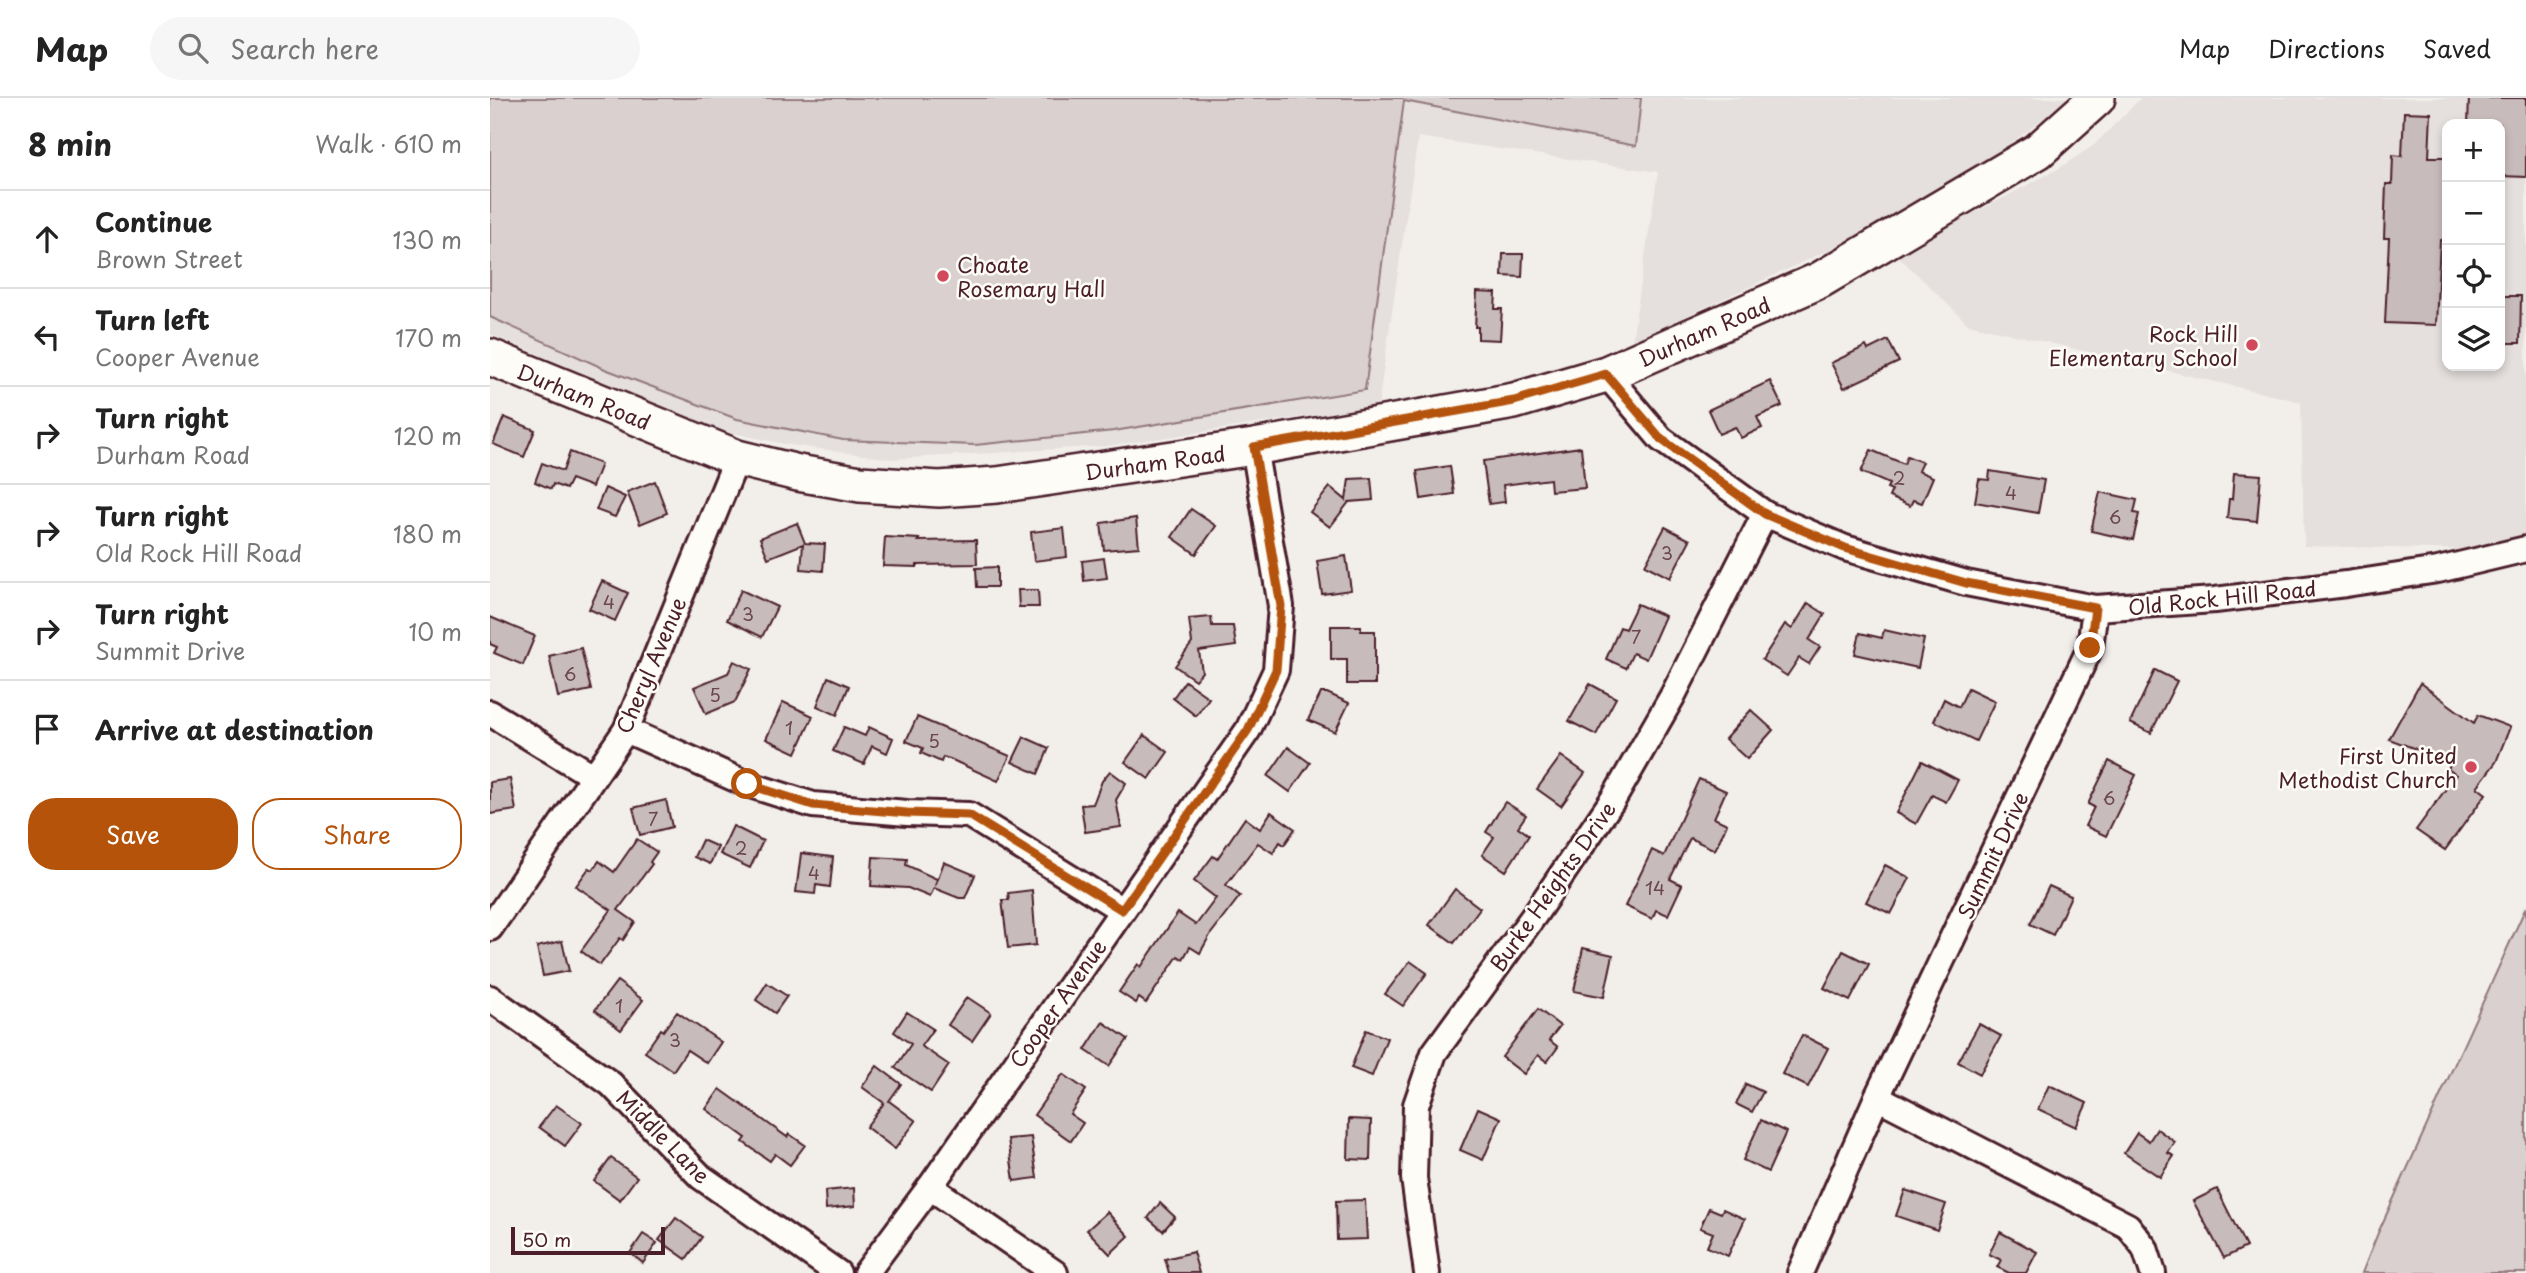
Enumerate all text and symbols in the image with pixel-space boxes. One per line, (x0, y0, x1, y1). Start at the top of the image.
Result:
search box (150, 17, 640, 80)
text: Map (35, 23, 108, 73)
icon: search (174, 29, 212, 67)
text: Search here (230, 29, 379, 68)
text: Map (2179, 30, 2230, 66)
text: Directions (2268, 30, 2385, 66)
text: Saved (2423, 30, 2491, 66)
map controls (2442, 119, 2505, 371)
button: + (2442, 119, 2505, 182)
text: 8 min (28, 121, 112, 166)
text: Walk · 610 m (315, 126, 462, 161)
button: − (2442, 182, 2505, 245)
text: Continue (95, 202, 212, 241)
icon: ahead (28, 220, 66, 258)
text: 130 m (392, 222, 462, 257)
text: Brown Street (95, 241, 243, 276)
button: locate (2442, 245, 2505, 308)
place label: Choate Rosemary Hall (957, 248, 1105, 304)
marker: Choate Rosemary Hall (935, 268, 951, 284)
street label: Durham Road (1633, 288, 1775, 374)
text: Turn left (95, 300, 210, 339)
button: layers (2442, 308, 2505, 371)
place label: Rock Hill Elementary School (2049, 317, 2238, 373)
icon: left (28, 318, 66, 356)
text: 170 m (395, 320, 462, 355)
marker: Rock Hill Elementary School (2244, 337, 2260, 353)
text: Cooper Avenue (95, 339, 260, 374)
street label: Durham Road (512, 355, 656, 437)
text: Turn right (95, 398, 229, 437)
icon: right (28, 416, 66, 454)
text: 120 m (394, 418, 462, 453)
street label: Durham Road (1083, 436, 1227, 488)
text: Durham Road (95, 437, 250, 472)
house number: 2 (1893, 464, 1905, 491)
house number: 4 (2005, 479, 2017, 506)
text: Turn right (95, 496, 229, 535)
house number: 6 (2109, 503, 2121, 530)
icon: right (28, 514, 66, 552)
text: 180 m (393, 516, 462, 551)
text: Old Rock Hill Road (95, 535, 302, 570)
house number: 3 (1661, 539, 1673, 566)
street label: Old Rock Hill Road (2126, 571, 2318, 623)
house number: 4 (603, 588, 615, 615)
street label: Cheryl Avenue (607, 592, 693, 738)
text: Turn right (95, 594, 229, 633)
house number: 3 (742, 600, 754, 627)
icon: right (28, 612, 66, 650)
text: 10 m (408, 614, 462, 649)
house number: 7 (1631, 623, 1641, 650)
route end (2074, 632, 2105, 663)
text: Summit Drive (95, 633, 245, 668)
house number: 6 (564, 660, 576, 687)
house number: 5 (709, 681, 721, 708)
icon: arrive (28, 710, 66, 748)
text: Arrive at destination (95, 710, 374, 749)
house number: 1 (785, 714, 793, 741)
house number: 5 (928, 727, 940, 754)
place label: First United Methodist Church (2278, 739, 2457, 795)
marker: First United Methodist Church (2463, 759, 2479, 775)
route start (731, 768, 762, 799)
house number: 6 (2103, 784, 2115, 811)
street label: Summit Drive (1948, 786, 2036, 924)
street label: Burke Heights Drive (1481, 794, 1623, 978)
button: Save (28, 798, 238, 870)
button: Share (252, 798, 462, 870)
house number: 7 (648, 805, 658, 832)
house number: 2 (735, 834, 747, 861)
house number: 4 (808, 859, 820, 886)
house number: 14 (1645, 874, 1665, 901)
street label: Cooper Avenue (1001, 932, 1113, 1074)
house number: 1 (615, 992, 623, 1019)
house number: 3 (669, 1026, 681, 1053)
street label: Middle Lane (610, 1082, 718, 1190)
scale bar (511, 1224, 665, 1256)
text: 50 m (522, 1225, 571, 1253)

